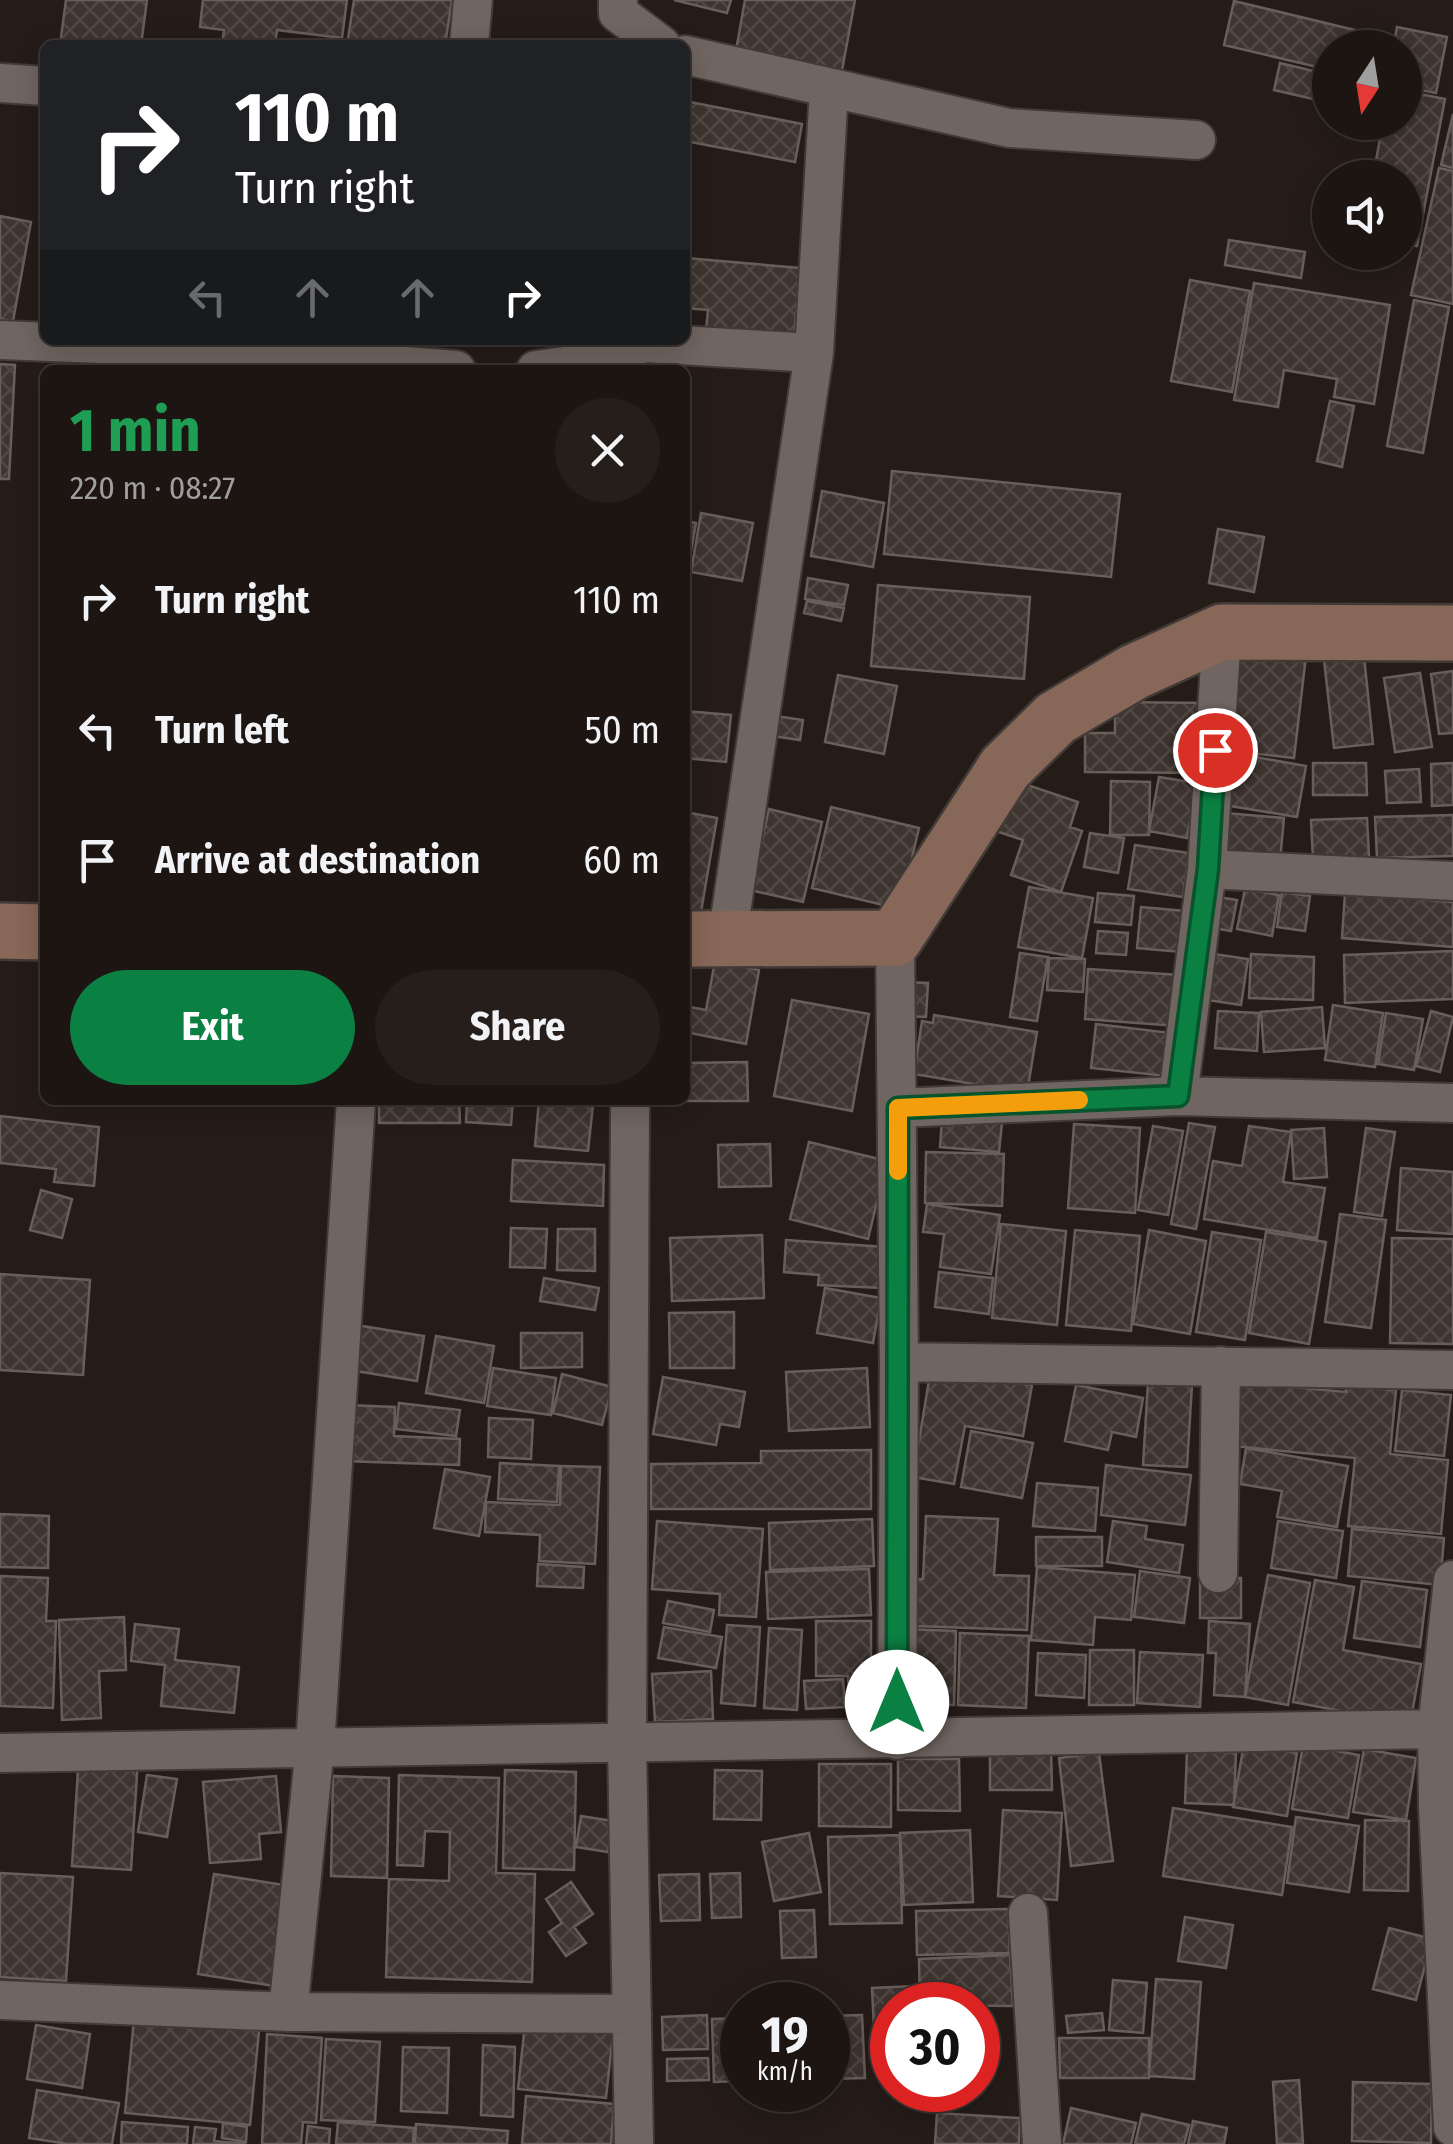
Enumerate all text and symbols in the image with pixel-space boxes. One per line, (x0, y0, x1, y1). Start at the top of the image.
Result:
north arrow (1312, 30, 1422, 140)
map controls (1312, 30, 1422, 270)
text: 110 m (235, 76, 399, 160)
icon: right (70, 80, 200, 210)
button: sound (1312, 160, 1422, 270)
text: Turn right (235, 161, 414, 215)
icon: left (180, 270, 235, 325)
icon: ahead (285, 270, 340, 325)
icon: ahead (390, 270, 445, 325)
icon: right (495, 270, 550, 325)
text: 1 min (70, 395, 201, 467)
button: close (555, 398, 660, 503)
text: 220 m · 08:27 (70, 469, 235, 507)
icon: right (70, 573, 125, 628)
text: Turn right (155, 577, 309, 623)
text: 110 m (573, 577, 660, 623)
icon: left (70, 703, 125, 758)
text: Turn left (155, 707, 289, 753)
text: 50 m (585, 707, 660, 753)
pin (1173, 708, 1258, 793)
icon: arrive (1188, 723, 1243, 778)
icon: arrive (70, 833, 125, 888)
text: Arrive at destination (155, 837, 480, 883)
text: 60 m (583, 837, 660, 883)
button: Exit (70, 970, 355, 1085)
button: Share (375, 970, 660, 1085)
position arrow (845, 1650, 949, 1754)
speed limit sign: 30 (870, 1982, 1000, 2112)
text: 19 (761, 2005, 808, 2065)
text: km/h (757, 2057, 813, 2087)

